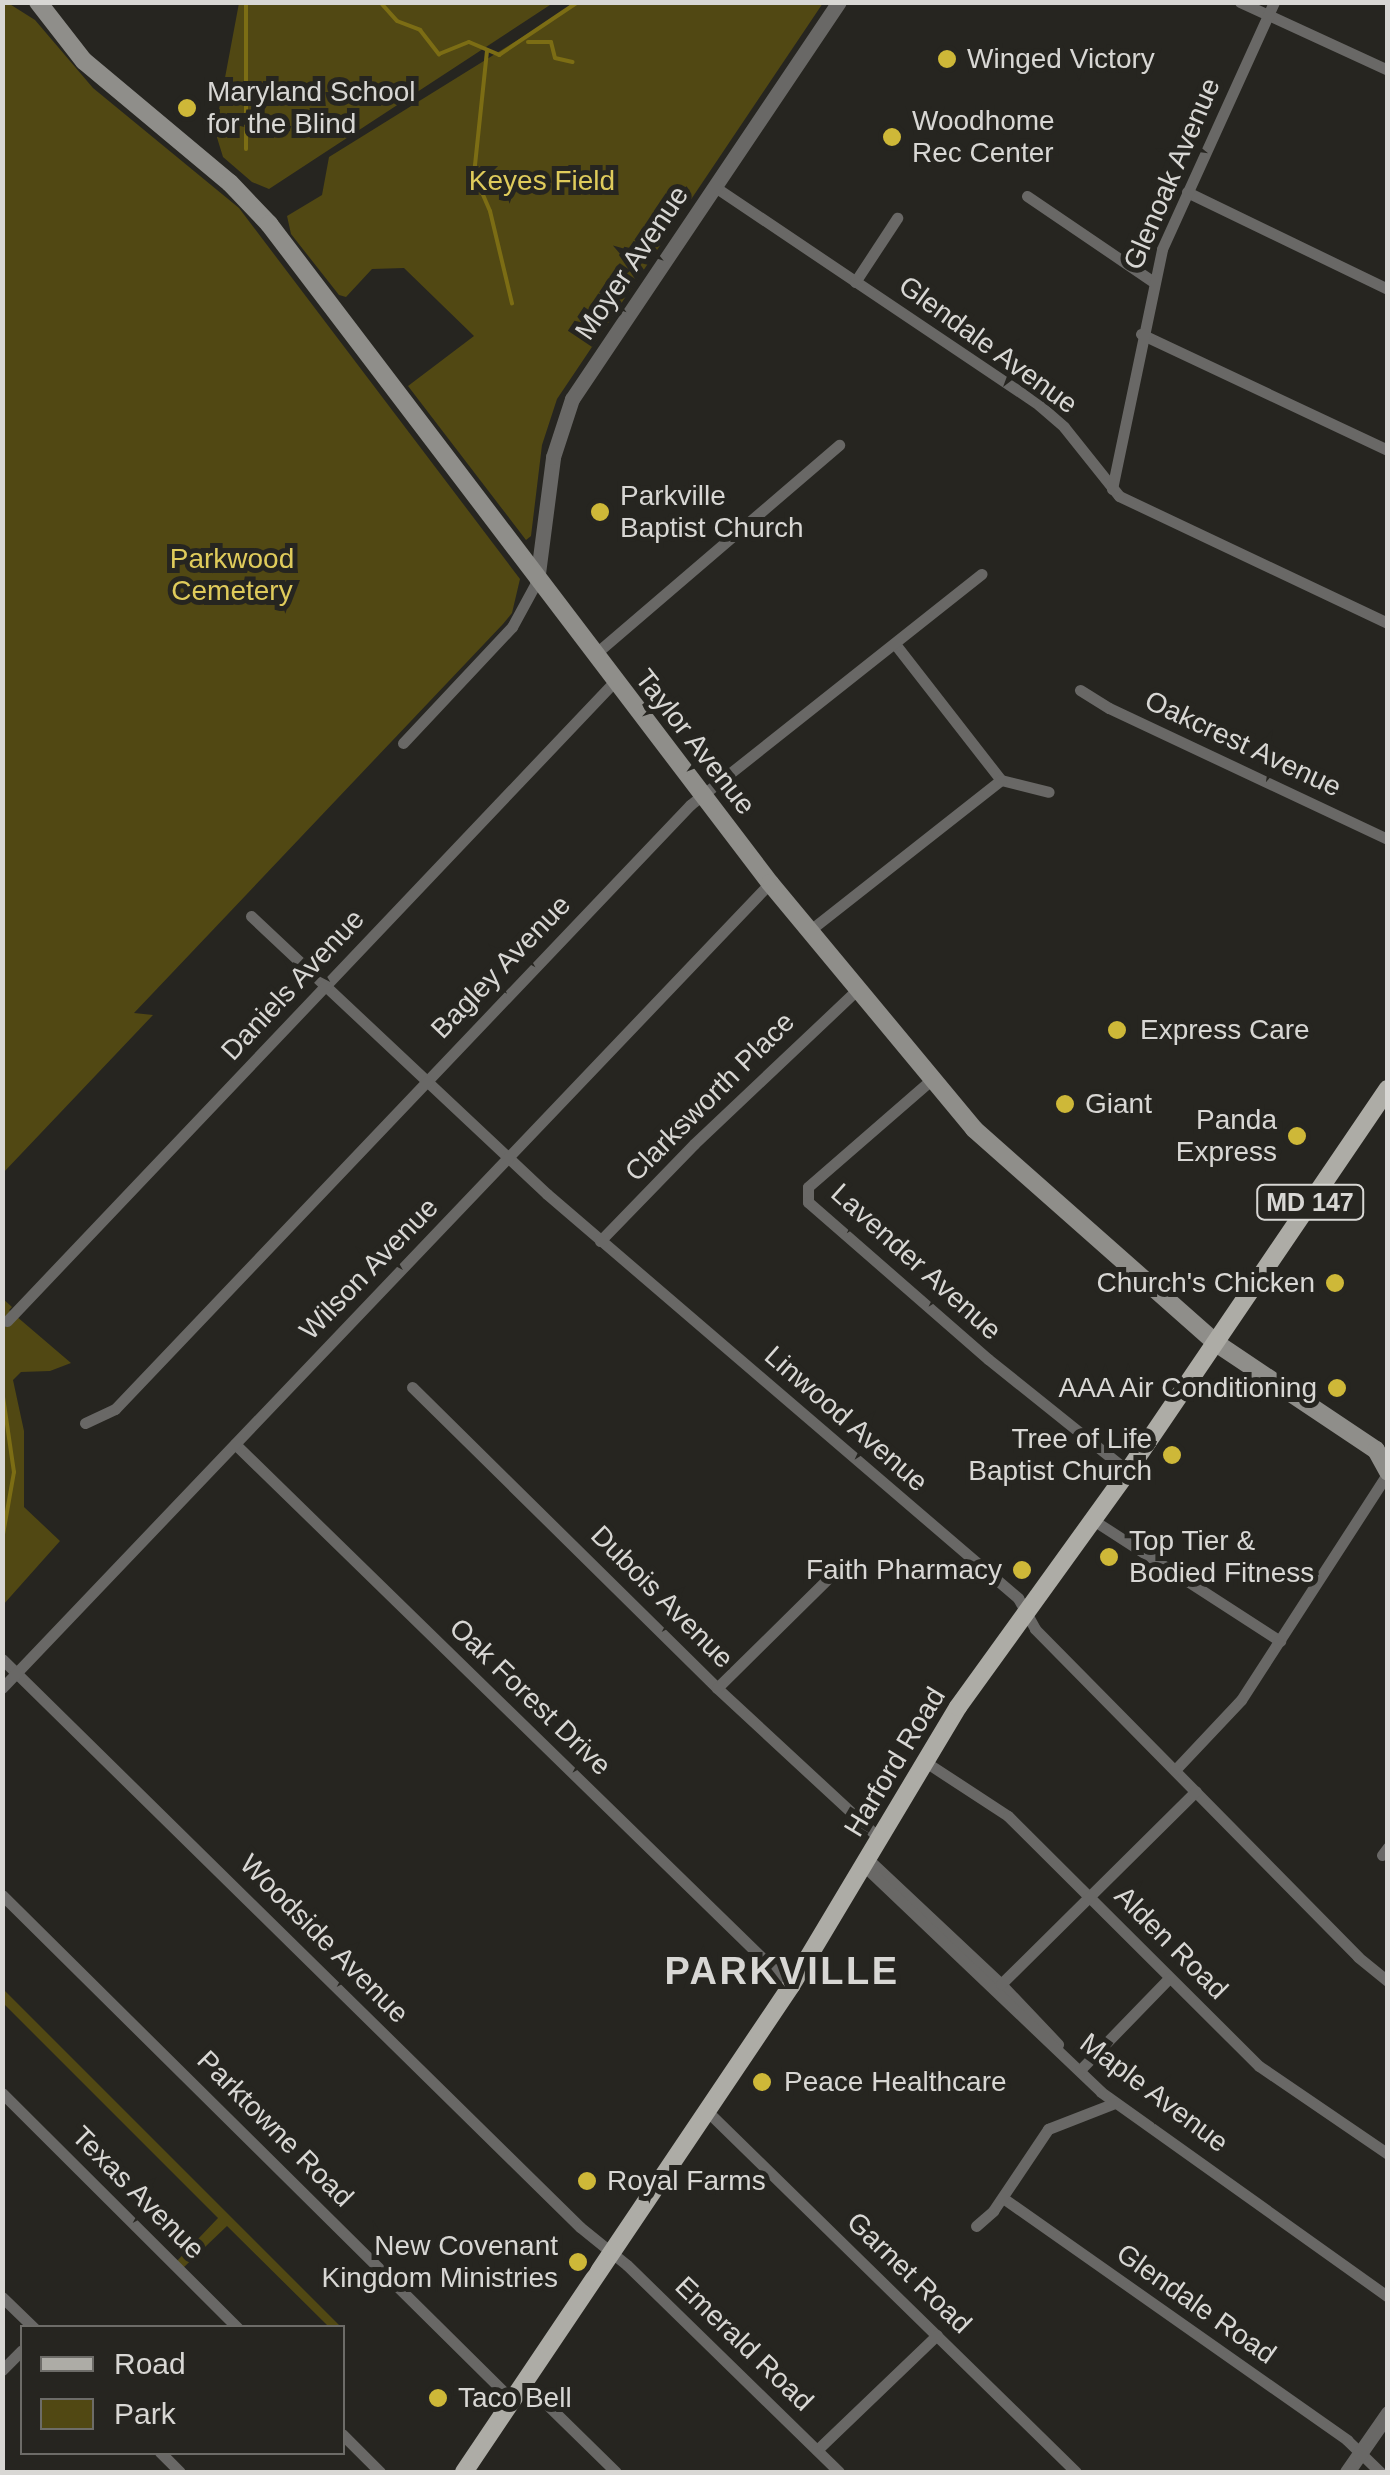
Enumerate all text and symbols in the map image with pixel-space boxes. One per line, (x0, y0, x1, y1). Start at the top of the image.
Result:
place label: Winged Victory (967, 42, 1155, 76)
marker: Winged Victory (936, 48, 958, 70)
street label: Glenoak Avenue (1116, 72, 1228, 276)
place label: Maryland School for the Blind (207, 75, 416, 141)
marker: Maryland School for the Blind (176, 97, 198, 119)
place label: Woodhome Rec Center (912, 104, 1055, 170)
marker: Woodhome Rec Center (881, 126, 903, 148)
park label: Keyes Field (469, 164, 615, 198)
street label: Moyer Avenue (568, 179, 696, 347)
street label: Glendale Avenue (891, 268, 1085, 422)
place label: Parkville Baptist Church (620, 479, 804, 545)
marker: Parkville Baptist Church (589, 501, 611, 523)
park label: Parkwood Cemetery (170, 542, 294, 608)
street label: Taylor Avenue (627, 662, 763, 822)
street label: Oakcrest Avenue (1139, 683, 1347, 805)
street label: Bagley Avenue (424, 888, 578, 1046)
street label: Daniels Avenue (214, 902, 372, 1068)
street label: Clarksworth Place (618, 1005, 802, 1189)
place label: Express Care (1140, 1013, 1310, 1047)
marker: Express Care (1104, 1017, 1130, 1043)
place label: Giant (1085, 1087, 1152, 1121)
marker: Giant (1054, 1093, 1076, 1115)
place label: Panda Express (1176, 1103, 1277, 1169)
marker: Panda Express (1286, 1125, 1308, 1147)
street label: Lavender Avenue (823, 1176, 1009, 1348)
road number: MD 147 (1255, 1182, 1365, 1222)
street label: Wilson Avenue (292, 1190, 446, 1348)
place label: Church's Chicken (1096, 1266, 1315, 1300)
marker: Church's Chicken (1324, 1272, 1346, 1294)
street label: Linwood Avenue (757, 1339, 935, 1499)
place label: AAA Air Conditioning (1056, 1371, 1317, 1405)
marker: AAA Air Conditioning (1326, 1377, 1348, 1399)
place label: Tree of Life Baptist Church (968, 1422, 1152, 1488)
marker: Tree of Life Baptist Church (1161, 1444, 1183, 1466)
street label: Dubois Avenue (583, 1518, 741, 1676)
place label: Top Tier & Bodied Fitness (1129, 1524, 1314, 1590)
marker: Top Tier & Bodied Fitness (1098, 1546, 1120, 1568)
place label: Faith Pharmacy (806, 1553, 1002, 1587)
marker: Faith Pharmacy (1011, 1559, 1033, 1581)
street label: Oak Forest Drive (442, 1611, 618, 1783)
street label: Harford Road (837, 1681, 953, 1843)
street label: Woodside Avenue (232, 1847, 416, 2031)
street label: Alden Road (1107, 1879, 1235, 2007)
district label: PARKVILLE (664, 1949, 900, 1995)
street label: Maple Avenue (1073, 2026, 1235, 2160)
street label: Parktowne Road (190, 2044, 360, 2214)
place label: Peace Healthcare (784, 2065, 1007, 2099)
marker: Peace Healthcare (749, 2069, 775, 2095)
street label: Texas Avenue (64, 2119, 212, 2267)
place label: Royal Farms (607, 2164, 766, 2198)
marker: Royal Farms (576, 2170, 598, 2192)
street label: Garnet Road (840, 2205, 978, 2341)
place label: New Covenant Kingdom Ministries (321, 2229, 558, 2295)
street label: Glendale Road (1110, 2237, 1282, 2371)
marker: New Covenant Kingdom Ministries (567, 2251, 589, 2273)
street label: Emerald Road (668, 2270, 820, 2418)
legend (20, 2325, 345, 2455)
text: Road (114, 2347, 186, 2380)
place label: Taco Bell (458, 2381, 572, 2415)
marker: Taco Bell (427, 2387, 449, 2409)
text: Park (114, 2397, 176, 2430)

